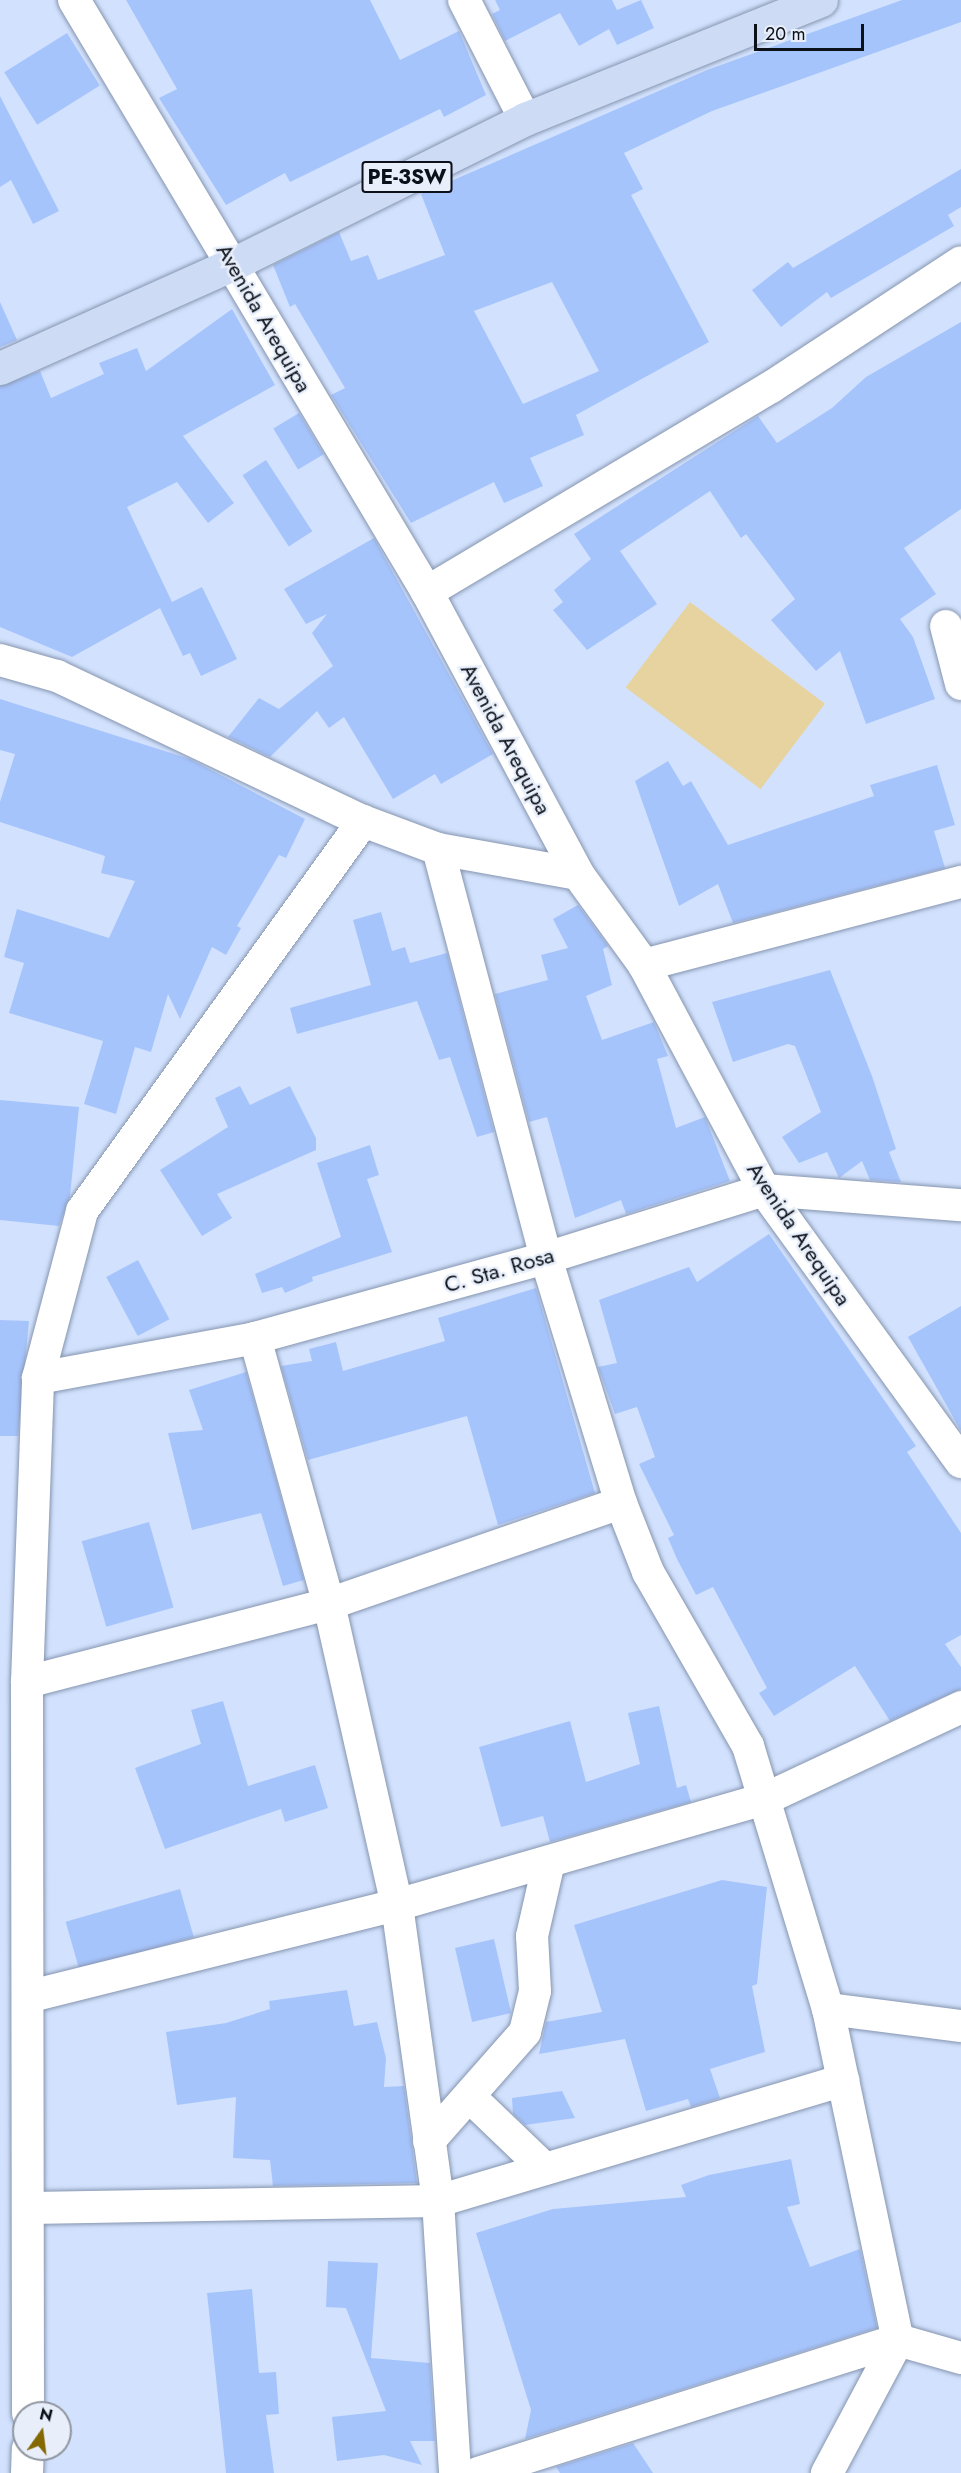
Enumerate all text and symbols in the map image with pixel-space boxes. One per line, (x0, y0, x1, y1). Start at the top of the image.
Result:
scale bar (757, 12, 866, 50)
text: 20 m (765, 21, 805, 47)
road number: PE-3SW (360, 159, 454, 195)
street label: Avenida Arequipa (211, 239, 317, 397)
street label: Avenida Arequipa (455, 659, 557, 819)
street label: Avenida Arequipa (741, 1157, 857, 1311)
street label: C. Sta. Rosa (441, 1242, 557, 1298)
north arrow (12, 2401, 72, 2461)
text: N (37, 2402, 55, 2428)

